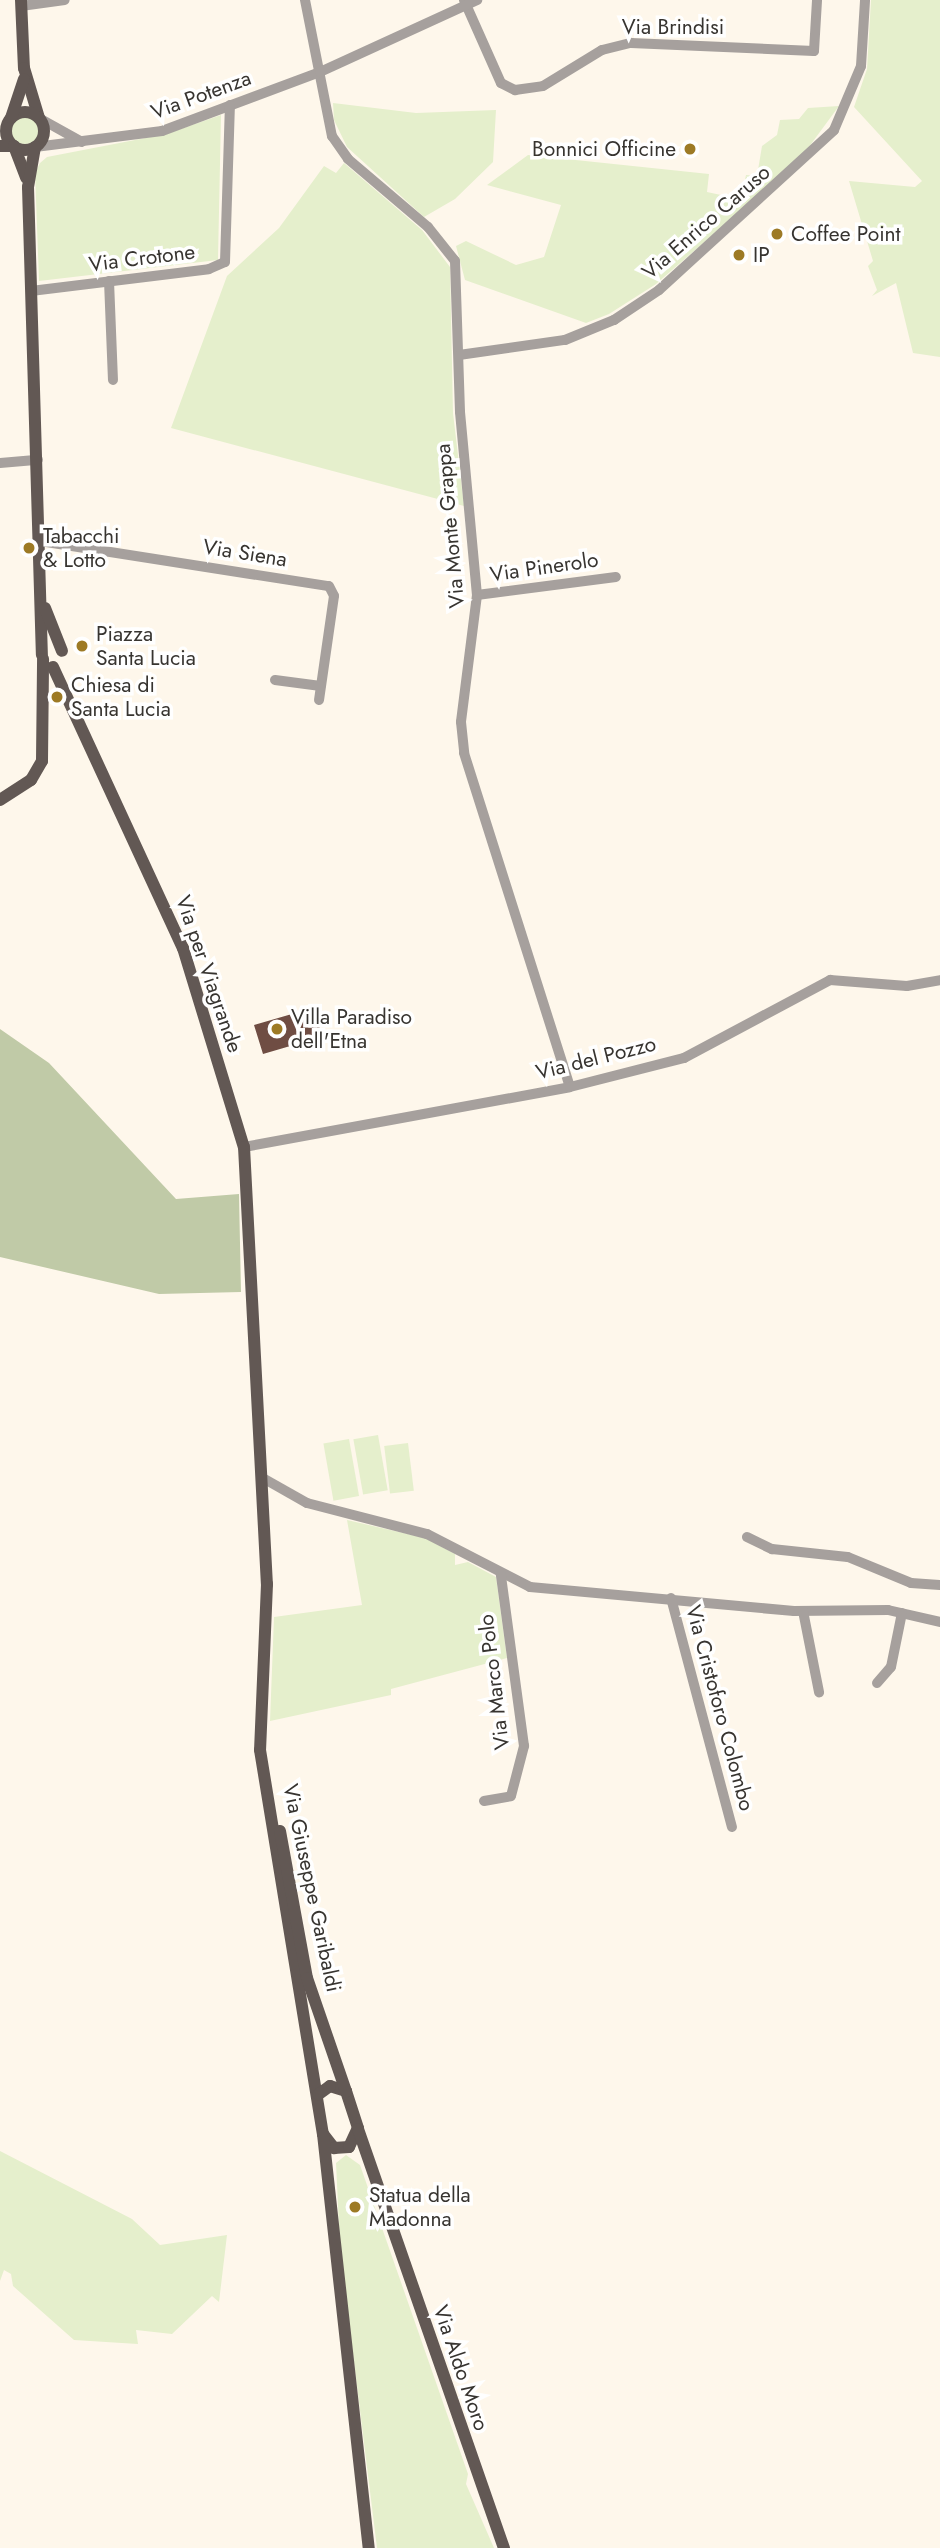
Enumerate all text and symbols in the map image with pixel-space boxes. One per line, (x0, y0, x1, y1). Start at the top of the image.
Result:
street label: Via Brindisi (622, 14, 724, 40)
street label: Via Potenza (147, 65, 255, 125)
place label: Bonnici Officine (532, 136, 676, 162)
marker: Bonnici Officine (682, 141, 698, 157)
street label: Via Enrico Caruso (637, 160, 775, 284)
place label: Coffee Point (791, 221, 901, 247)
marker: Coffee Point (769, 226, 785, 242)
street label: Via Crotone (87, 239, 197, 277)
place label: IP (753, 242, 770, 268)
marker: IP (731, 247, 747, 263)
street label: Via Monte Grappa (430, 443, 470, 609)
place label: Tabacchi & Lotto (43, 523, 119, 573)
street label: Via Siena (201, 534, 289, 572)
marker: Tabacchi & Lotto (21, 540, 37, 556)
street label: Via Pinerolo (488, 547, 600, 587)
place label: Piazza Santa Lucia (96, 621, 196, 671)
marker: Piazza Santa Lucia (74, 638, 90, 654)
place label: Chiesa di Santa Lucia (71, 672, 171, 722)
marker: Chiesa di Santa Lucia (49, 689, 65, 705)
street label: Via per Viagrande (170, 892, 248, 1056)
place label: Villa Paradiso dell'Etna (291, 1004, 412, 1054)
marker: Villa Paradiso dell'Etna (269, 1021, 285, 1037)
street label: Via del Pozzo (533, 1031, 659, 1085)
street label: Via Cristoforo Colombo (680, 1602, 760, 1814)
street label: Via Marco Polo (473, 1613, 515, 1751)
street label: Via Giuseppe Garibaldi (278, 1782, 346, 1994)
place label: Statua della Madonna (369, 2182, 471, 2232)
marker: Statua della Madonna (347, 2199, 363, 2215)
street label: Via Aldo Moro (428, 2302, 494, 2434)

